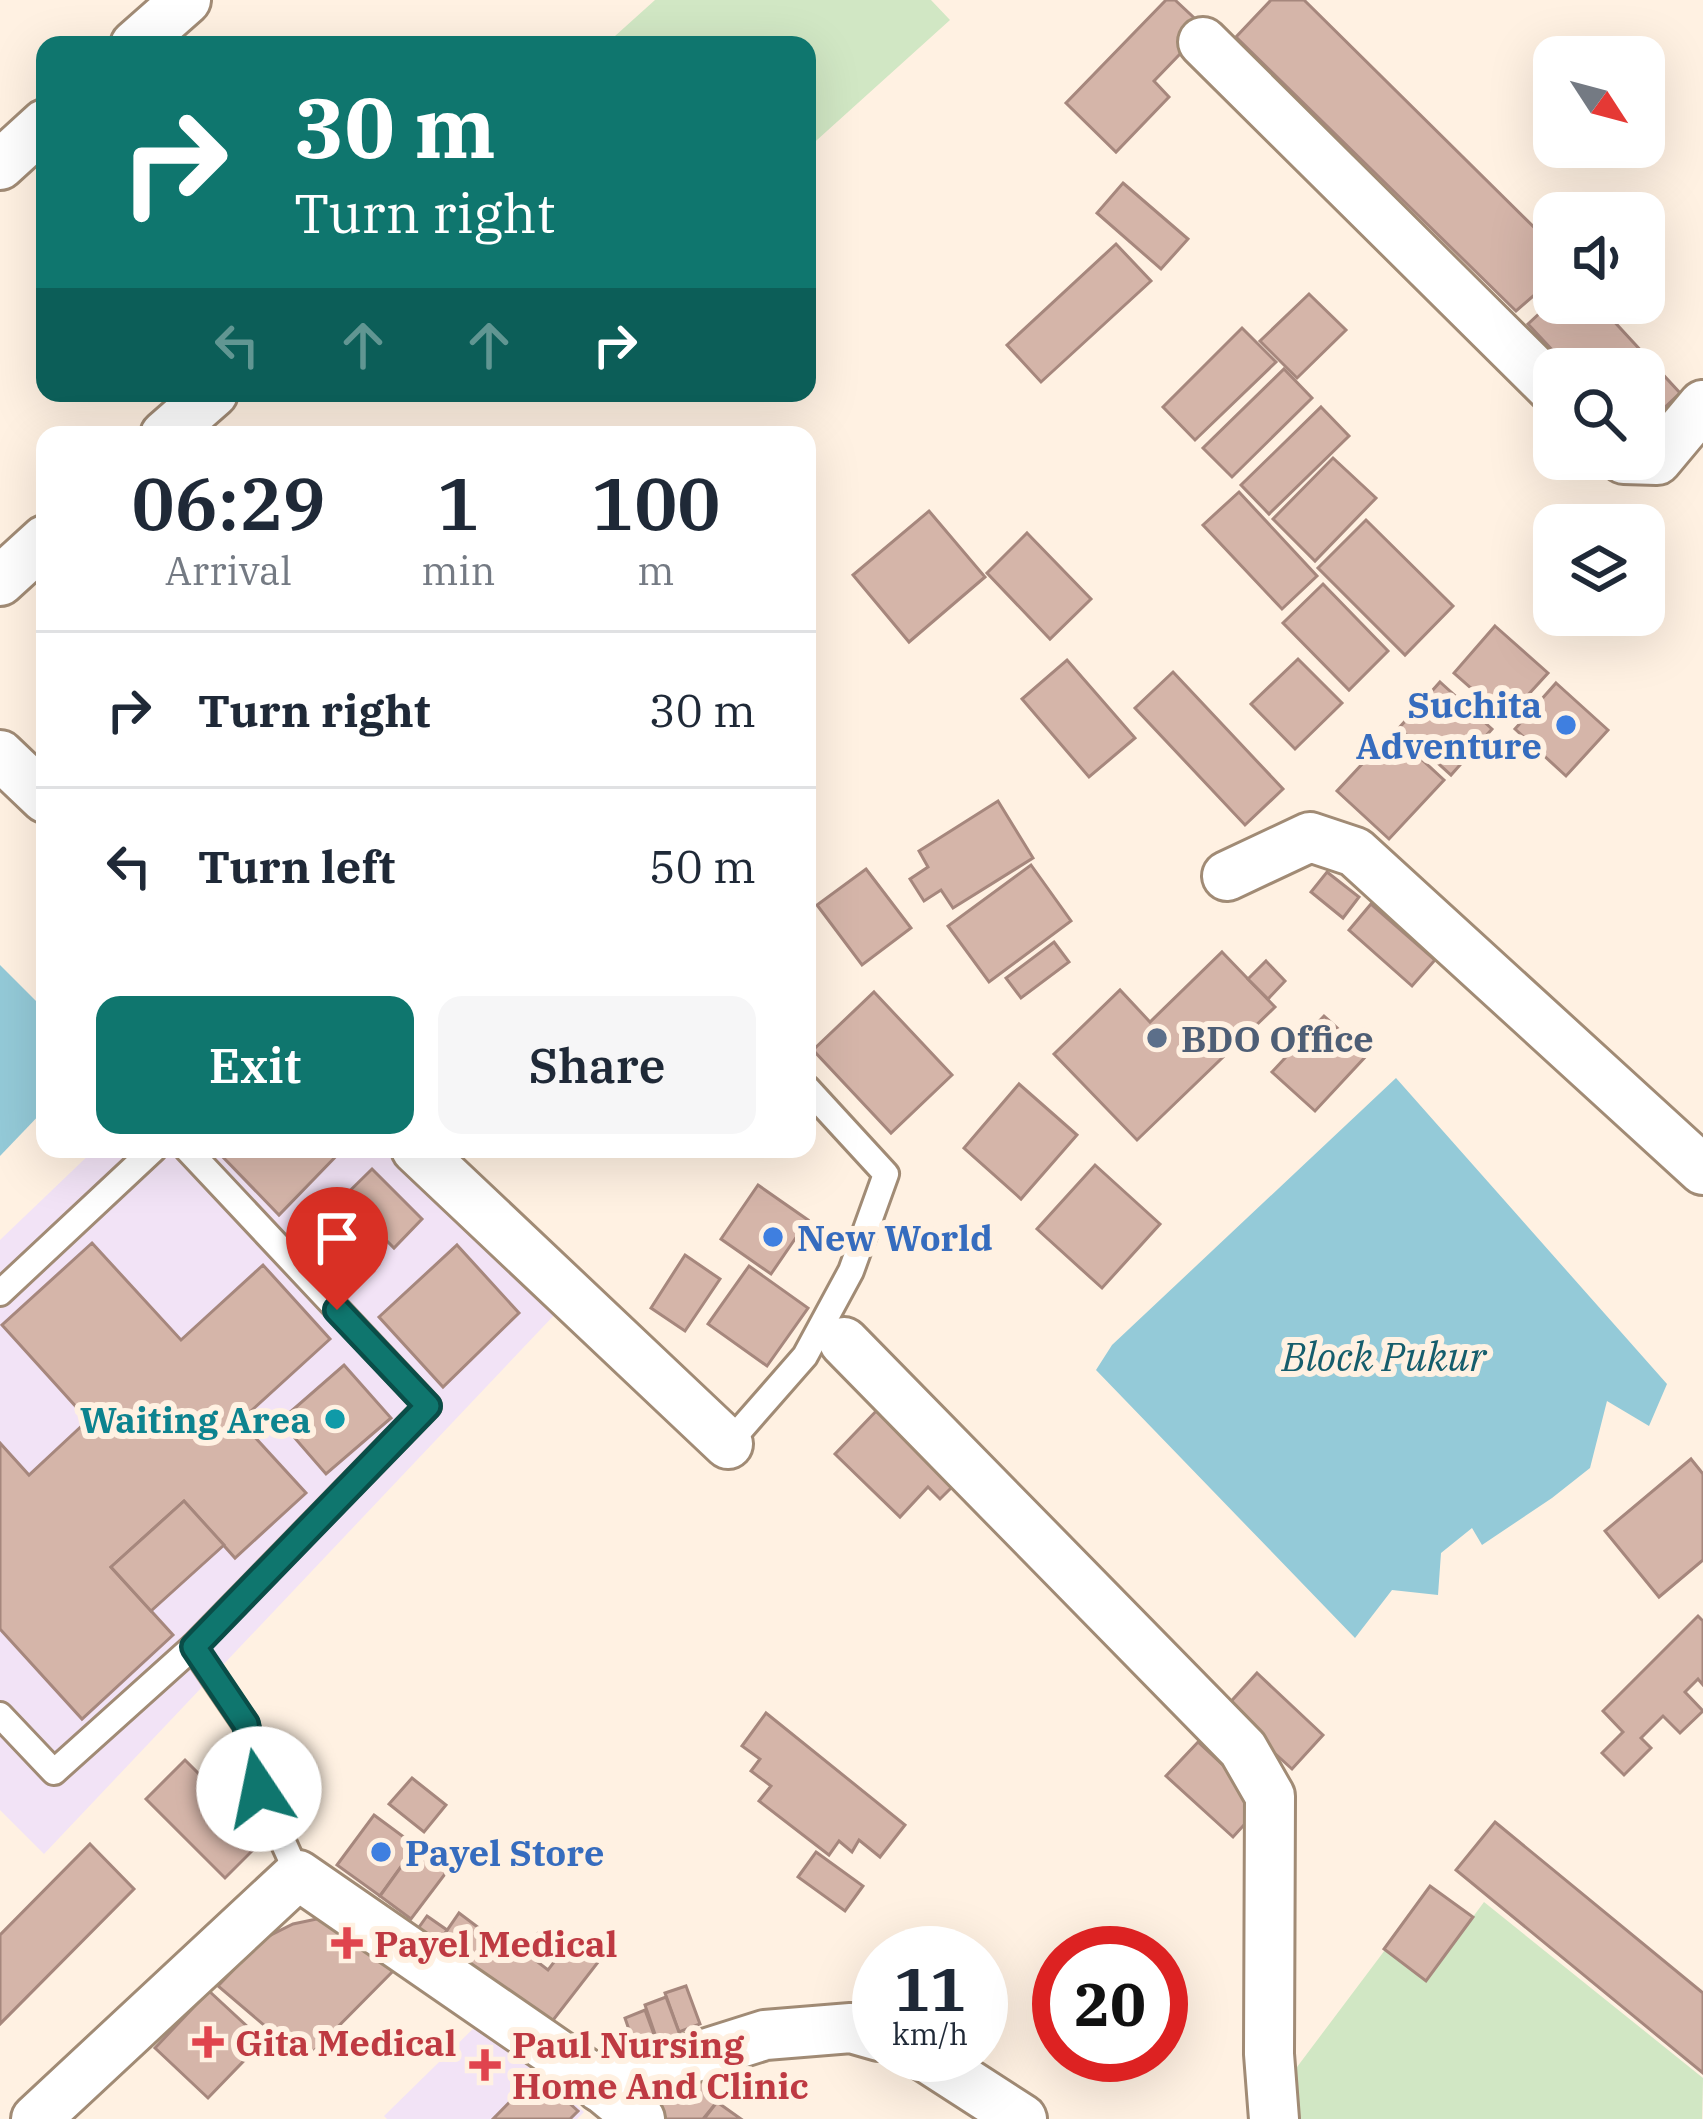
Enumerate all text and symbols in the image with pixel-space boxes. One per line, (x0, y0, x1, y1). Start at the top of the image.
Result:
north arrow (1533, 36, 1665, 168)
map controls (1533, 36, 1665, 636)
text: 30 m (294, 72, 496, 181)
icon: right (96, 84, 252, 240)
text: Turn right (294, 178, 556, 248)
button: sound (1533, 192, 1665, 324)
icon: left (204, 312, 270, 378)
icon: ahead (330, 312, 396, 378)
icon: ahead (456, 312, 522, 378)
icon: right (582, 312, 648, 378)
button: search (1533, 348, 1665, 480)
text: 06:29 (131, 456, 326, 550)
text: 1 (437, 456, 480, 550)
text: 100 (591, 456, 721, 550)
button: layers (1533, 504, 1665, 636)
text: Arrival (165, 545, 292, 596)
text: min (421, 545, 496, 596)
text: m (637, 545, 674, 596)
icon: right (96, 677, 162, 743)
text: Turn right (198, 681, 430, 739)
text: 30 m (649, 681, 756, 739)
place label: Suchita Adventure (1356, 681, 1542, 769)
marker: Suchita Adventure (1553, 712, 1579, 738)
icon: left (96, 833, 162, 899)
text: Turn left (198, 837, 395, 895)
text: 50 m (649, 837, 756, 895)
button: Exit (96, 996, 414, 1134)
button: Share (438, 996, 756, 1134)
place label: BDO Office (1181, 1015, 1374, 1062)
marker: BDO Office (1144, 1025, 1170, 1051)
pin (286, 1187, 388, 1310)
icon: arrive (304, 1205, 370, 1271)
place label: New World (797, 1214, 993, 1261)
marker: New World (760, 1224, 786, 1250)
water label: Block Pukur (1281, 1331, 1487, 1382)
place label: Waiting Area (80, 1396, 311, 1443)
marker: Waiting Area (322, 1406, 348, 1432)
position arrow (196, 1726, 322, 1852)
place label: Payel Store (405, 1829, 604, 1876)
marker: Payel Store (368, 1839, 394, 1865)
place label: Payel Medical (374, 1920, 617, 1967)
speed limit sign: 20 (1032, 1926, 1188, 2082)
marker: Payel Medical (331, 1927, 363, 1959)
text: 11 (894, 1949, 966, 2028)
text: km/h (892, 2014, 968, 2053)
place label: Gita Medical (235, 2019, 456, 2066)
place label: Paul Nursing Home And Clinic (512, 2021, 809, 2109)
marker: Gita Medical (192, 2026, 224, 2058)
marker: Paul Nursing Home And Clinic (469, 2049, 501, 2081)

